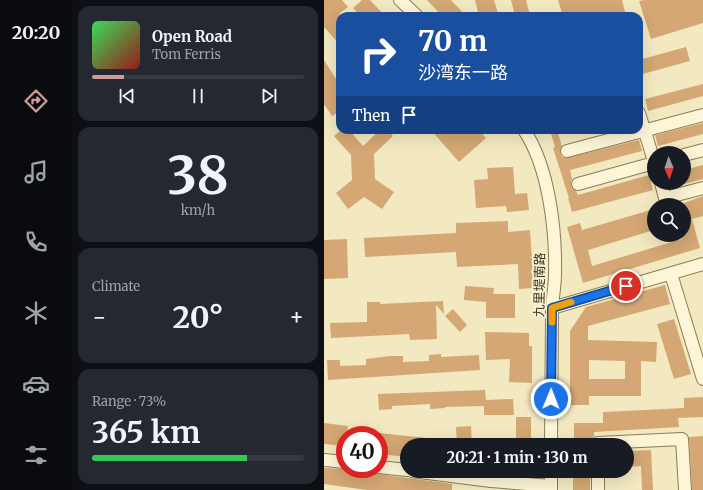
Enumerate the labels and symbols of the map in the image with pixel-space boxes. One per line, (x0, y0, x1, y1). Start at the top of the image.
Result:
north arrow (647, 146, 691, 190)
street label: 九里堤南路 (530, 252, 549, 318)
pin (609, 269, 643, 303)
position arrow (530, 378, 572, 420)
speed limit sign: 40 (336, 426, 388, 478)

